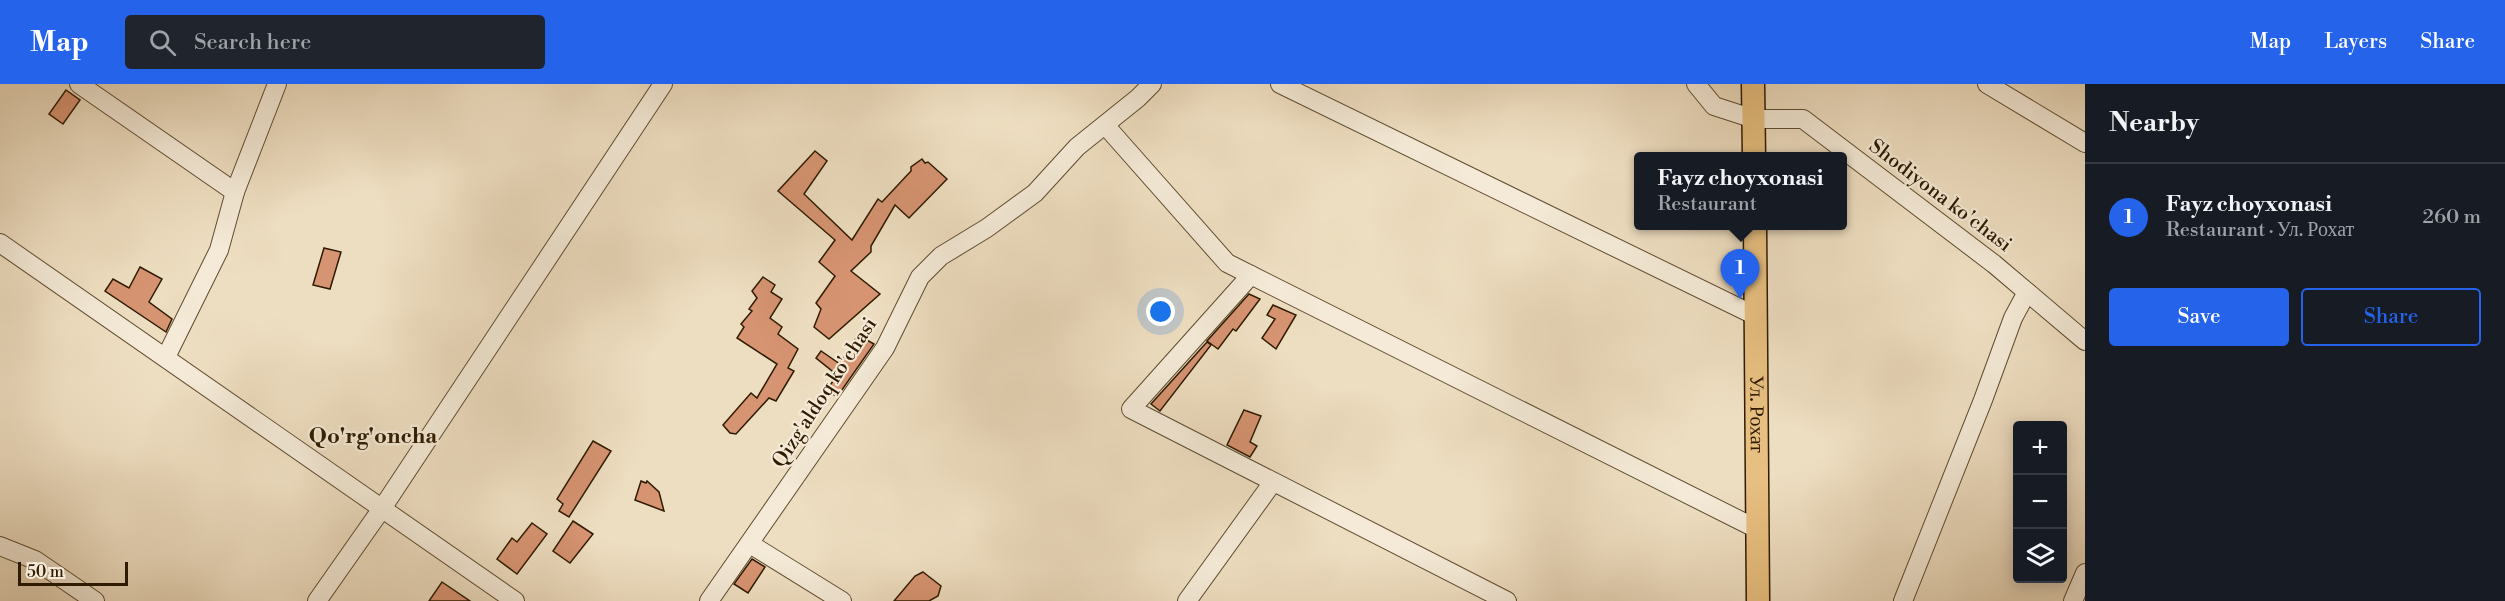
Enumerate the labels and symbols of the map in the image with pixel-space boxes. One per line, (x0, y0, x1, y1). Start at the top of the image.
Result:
street label: Shodiyona ko'chasi (1864, 134, 2017, 258)
pin: 1 (1720, 250, 1760, 299)
your location (1146, 297, 1175, 326)
street label: Qizg'aldoq ko'chasi (767, 313, 883, 473)
street label: Ул. Рохат (1744, 375, 1769, 453)
district label: Qo'rg'oncha (309, 423, 438, 450)
scale bar (18, 559, 128, 586)

